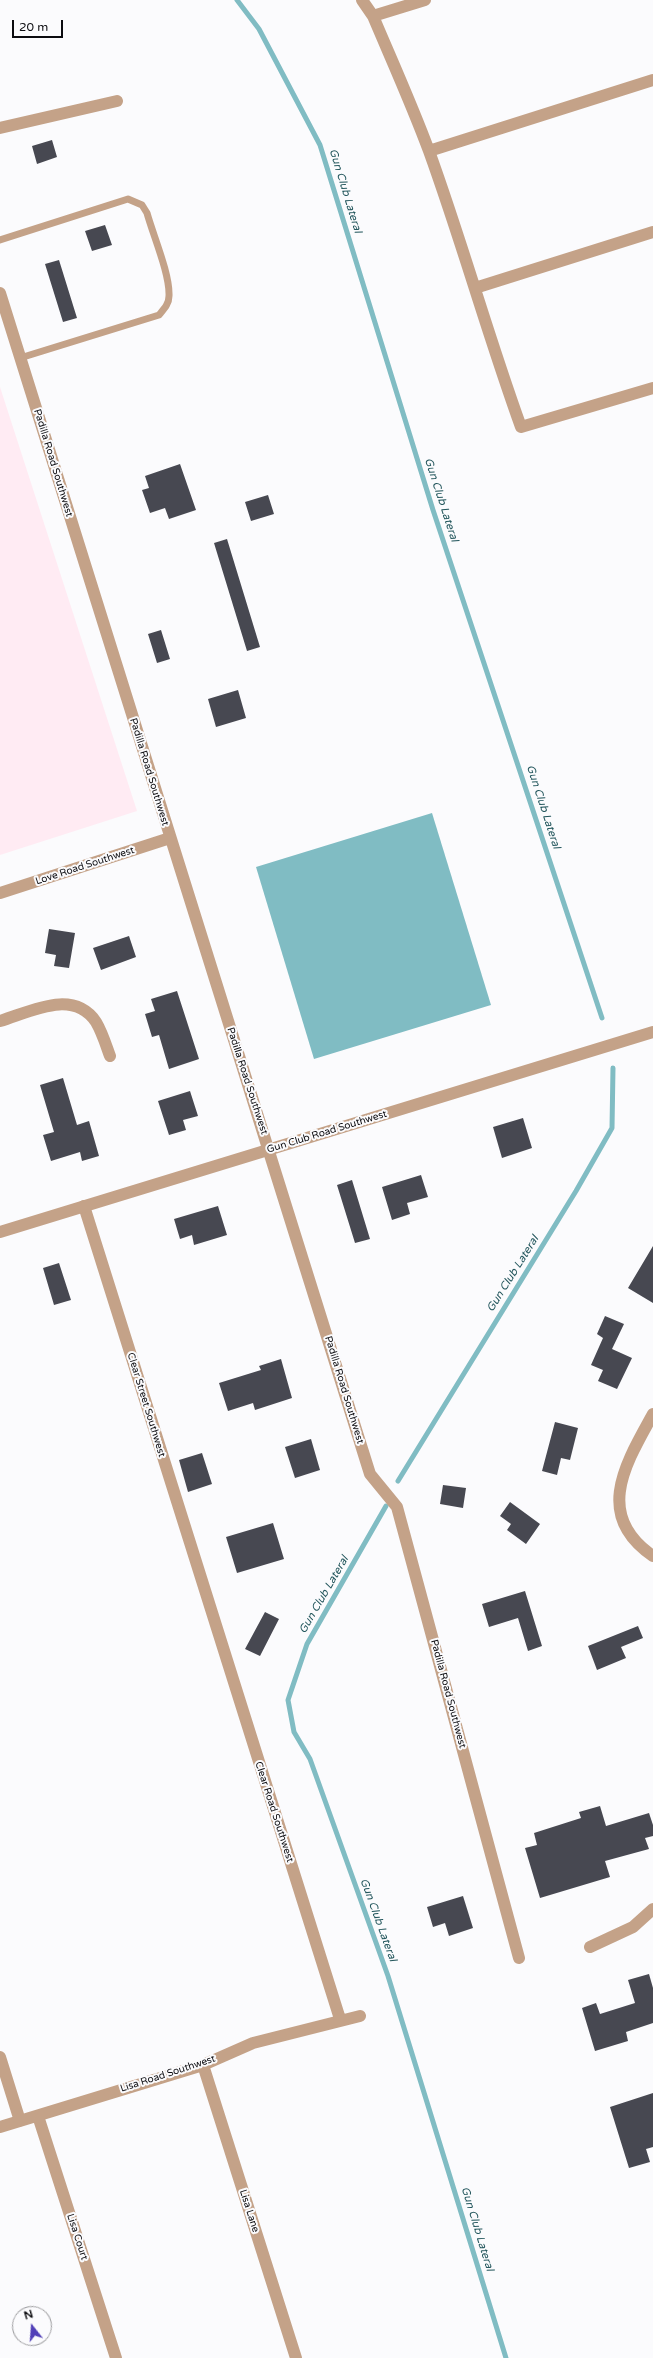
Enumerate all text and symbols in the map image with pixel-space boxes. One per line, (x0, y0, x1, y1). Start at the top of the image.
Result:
scale bar (14, 12, 65, 38)
text: 20 m (19, 20, 48, 34)
water label: Gun Club Lateral (326, 147, 364, 235)
street label: Padilla Road Southwest (31, 408, 75, 518)
water label: Gun Club Lateral (421, 456, 461, 544)
street label: Padilla Road Southwest (127, 717, 171, 827)
water label: Gun Club Lateral (523, 763, 563, 851)
street label: Love Road Southwest (34, 844, 136, 888)
street label: Padilla Road Southwest (224, 1026, 270, 1136)
street label: Gun Club Road Southwest (266, 1108, 388, 1156)
water label: Gun Club Lateral (484, 1233, 542, 1315)
street label: Padilla Road Southwest (322, 1335, 366, 1445)
street label: Clear Street Southwest (124, 1351, 168, 1459)
water label: Gun Club Lateral (296, 1554, 352, 1636)
street label: Padilla Road Southwest (428, 1638, 468, 1750)
street label: Clear Road Southwest (252, 1760, 296, 1864)
water label: Gun Club Lateral (357, 1877, 399, 1963)
street label: Lisa Road Southwest (119, 2053, 217, 2095)
water label: Gun Club Lateral (458, 2185, 496, 2273)
street label: Lisa Lane (236, 2188, 262, 2234)
street label: Lisa Court (64, 2212, 90, 2262)
north arrow (12, 2306, 52, 2346)
text: N (23, 2307, 35, 2323)

